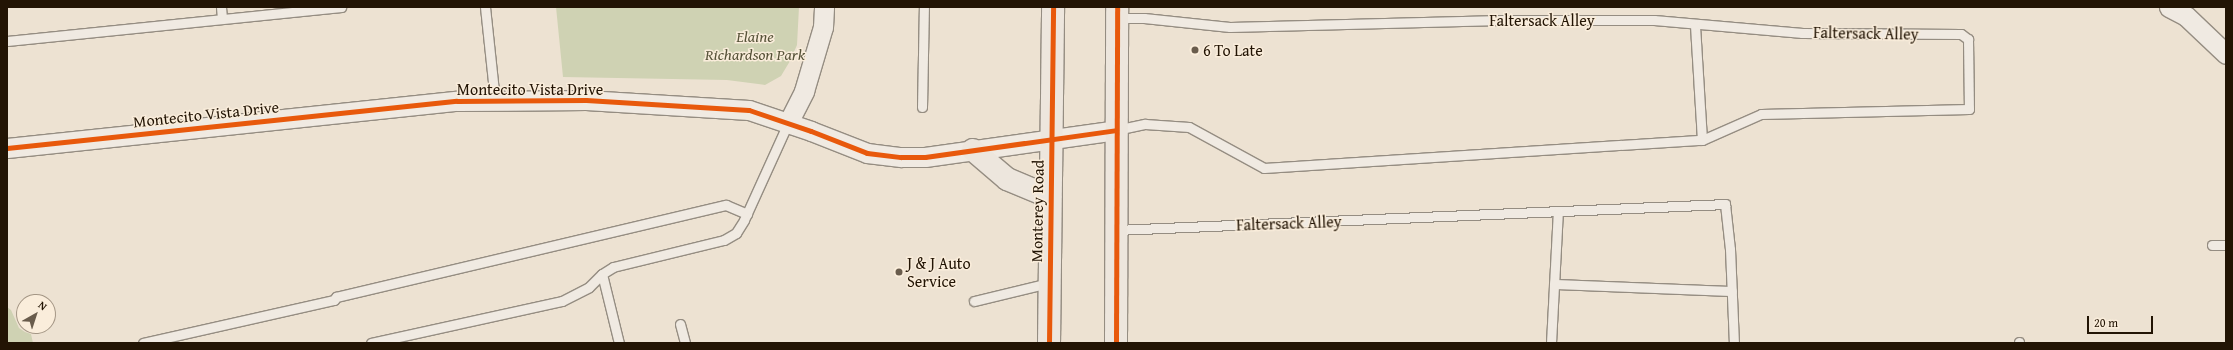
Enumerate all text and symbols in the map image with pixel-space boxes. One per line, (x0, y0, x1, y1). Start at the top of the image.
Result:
street label: Faltersack Alley (1489, 10, 1595, 30)
street label: Faltersack Alley (1813, 22, 1919, 44)
park label: Elaine Richardson Park (705, 26, 805, 64)
place label: 6 To Late (1203, 40, 1263, 60)
marker: 6 To Late (1190, 45, 1200, 55)
street label: Montecito Vista Drive (457, 79, 603, 99)
street label: Montecito Vista Drive (132, 97, 280, 131)
street label: Monterey Road (1027, 160, 1047, 262)
street label: Faltersack Alley (1236, 212, 1342, 234)
place label: J & J Auto Service (907, 253, 971, 291)
marker: J & J Auto Service (894, 267, 904, 277)
north arrow (16, 294, 56, 334)
text: N (35, 297, 51, 314)
scale bar (2089, 308, 2155, 334)
text: 20 m (2094, 314, 2118, 331)

